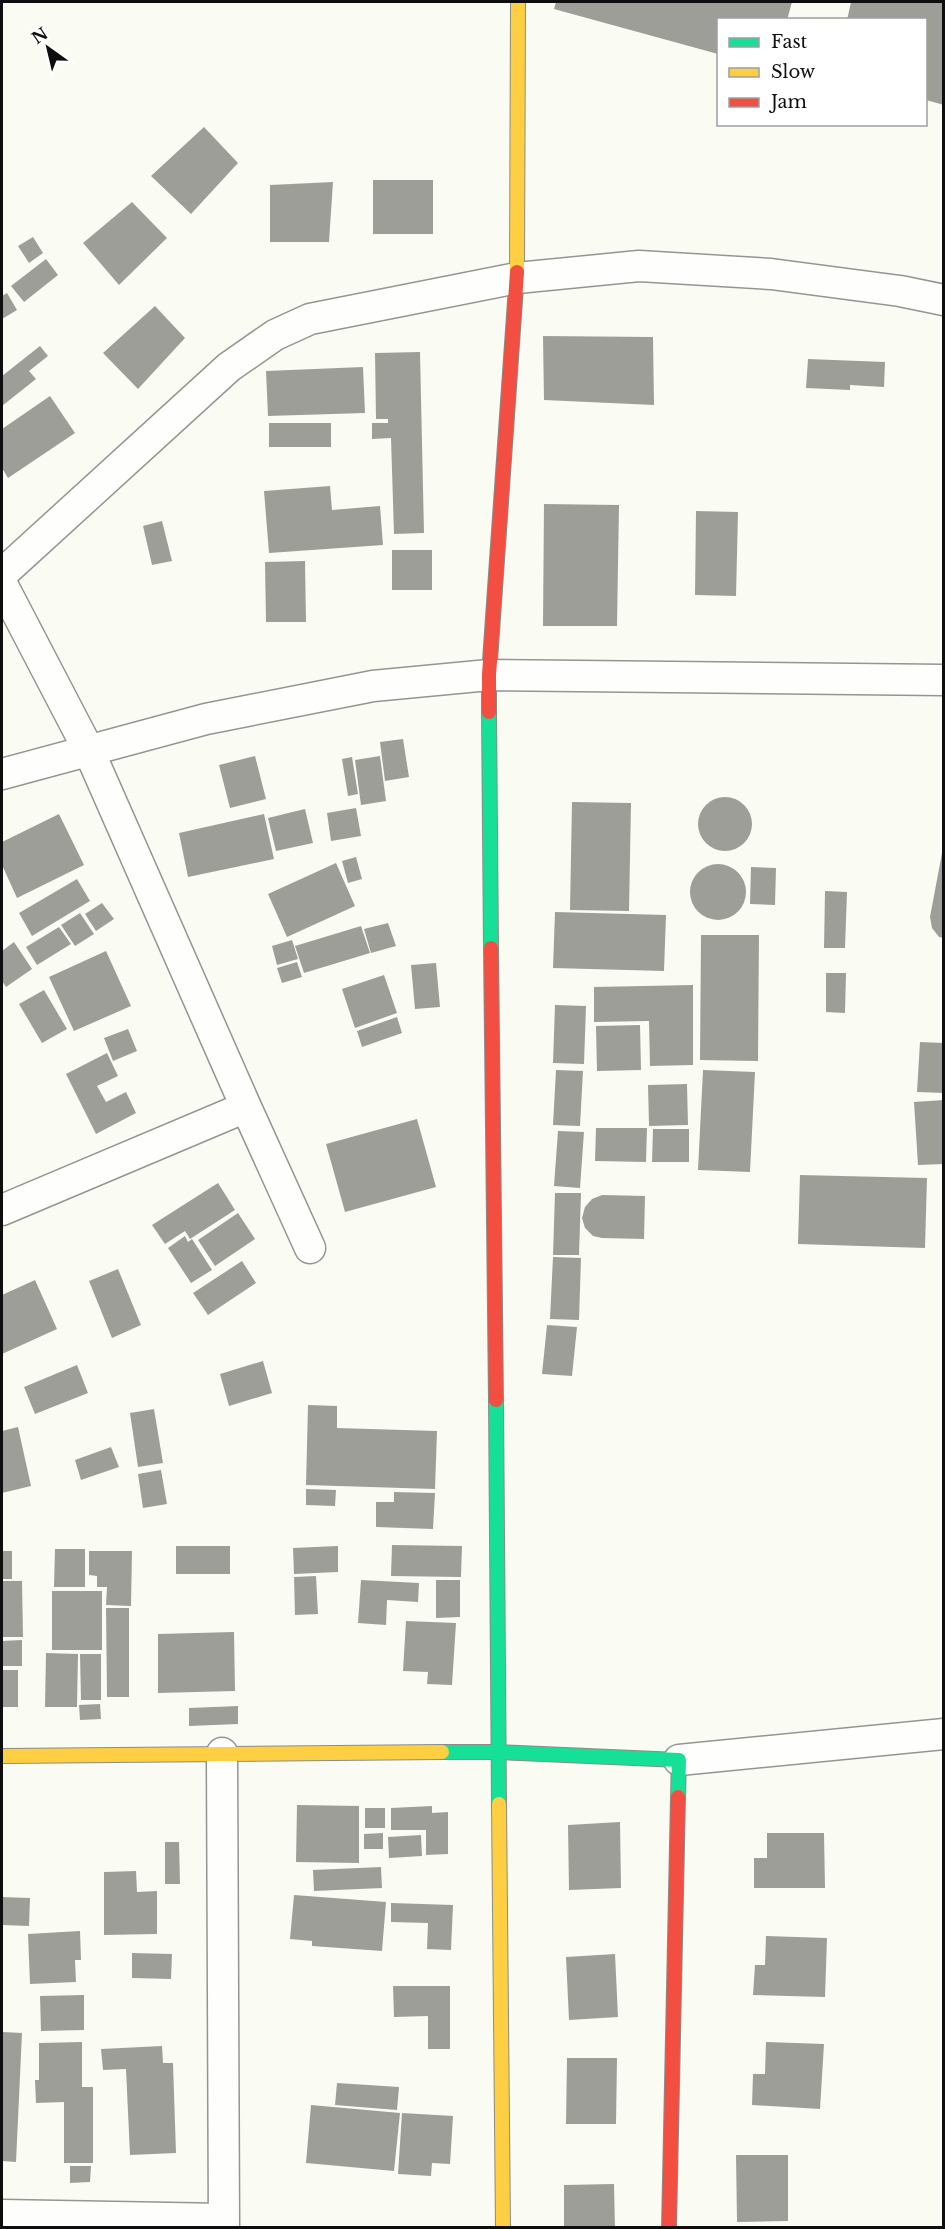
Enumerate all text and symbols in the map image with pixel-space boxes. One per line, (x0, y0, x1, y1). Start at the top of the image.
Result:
north arrow (18, 18, 78, 78)
legend (717, 18, 927, 126)
text: N (28, 23, 51, 48)
text: Fast (771, 31, 808, 53)
text: Slow (771, 61, 816, 83)
text: Jam (769, 91, 807, 113)

